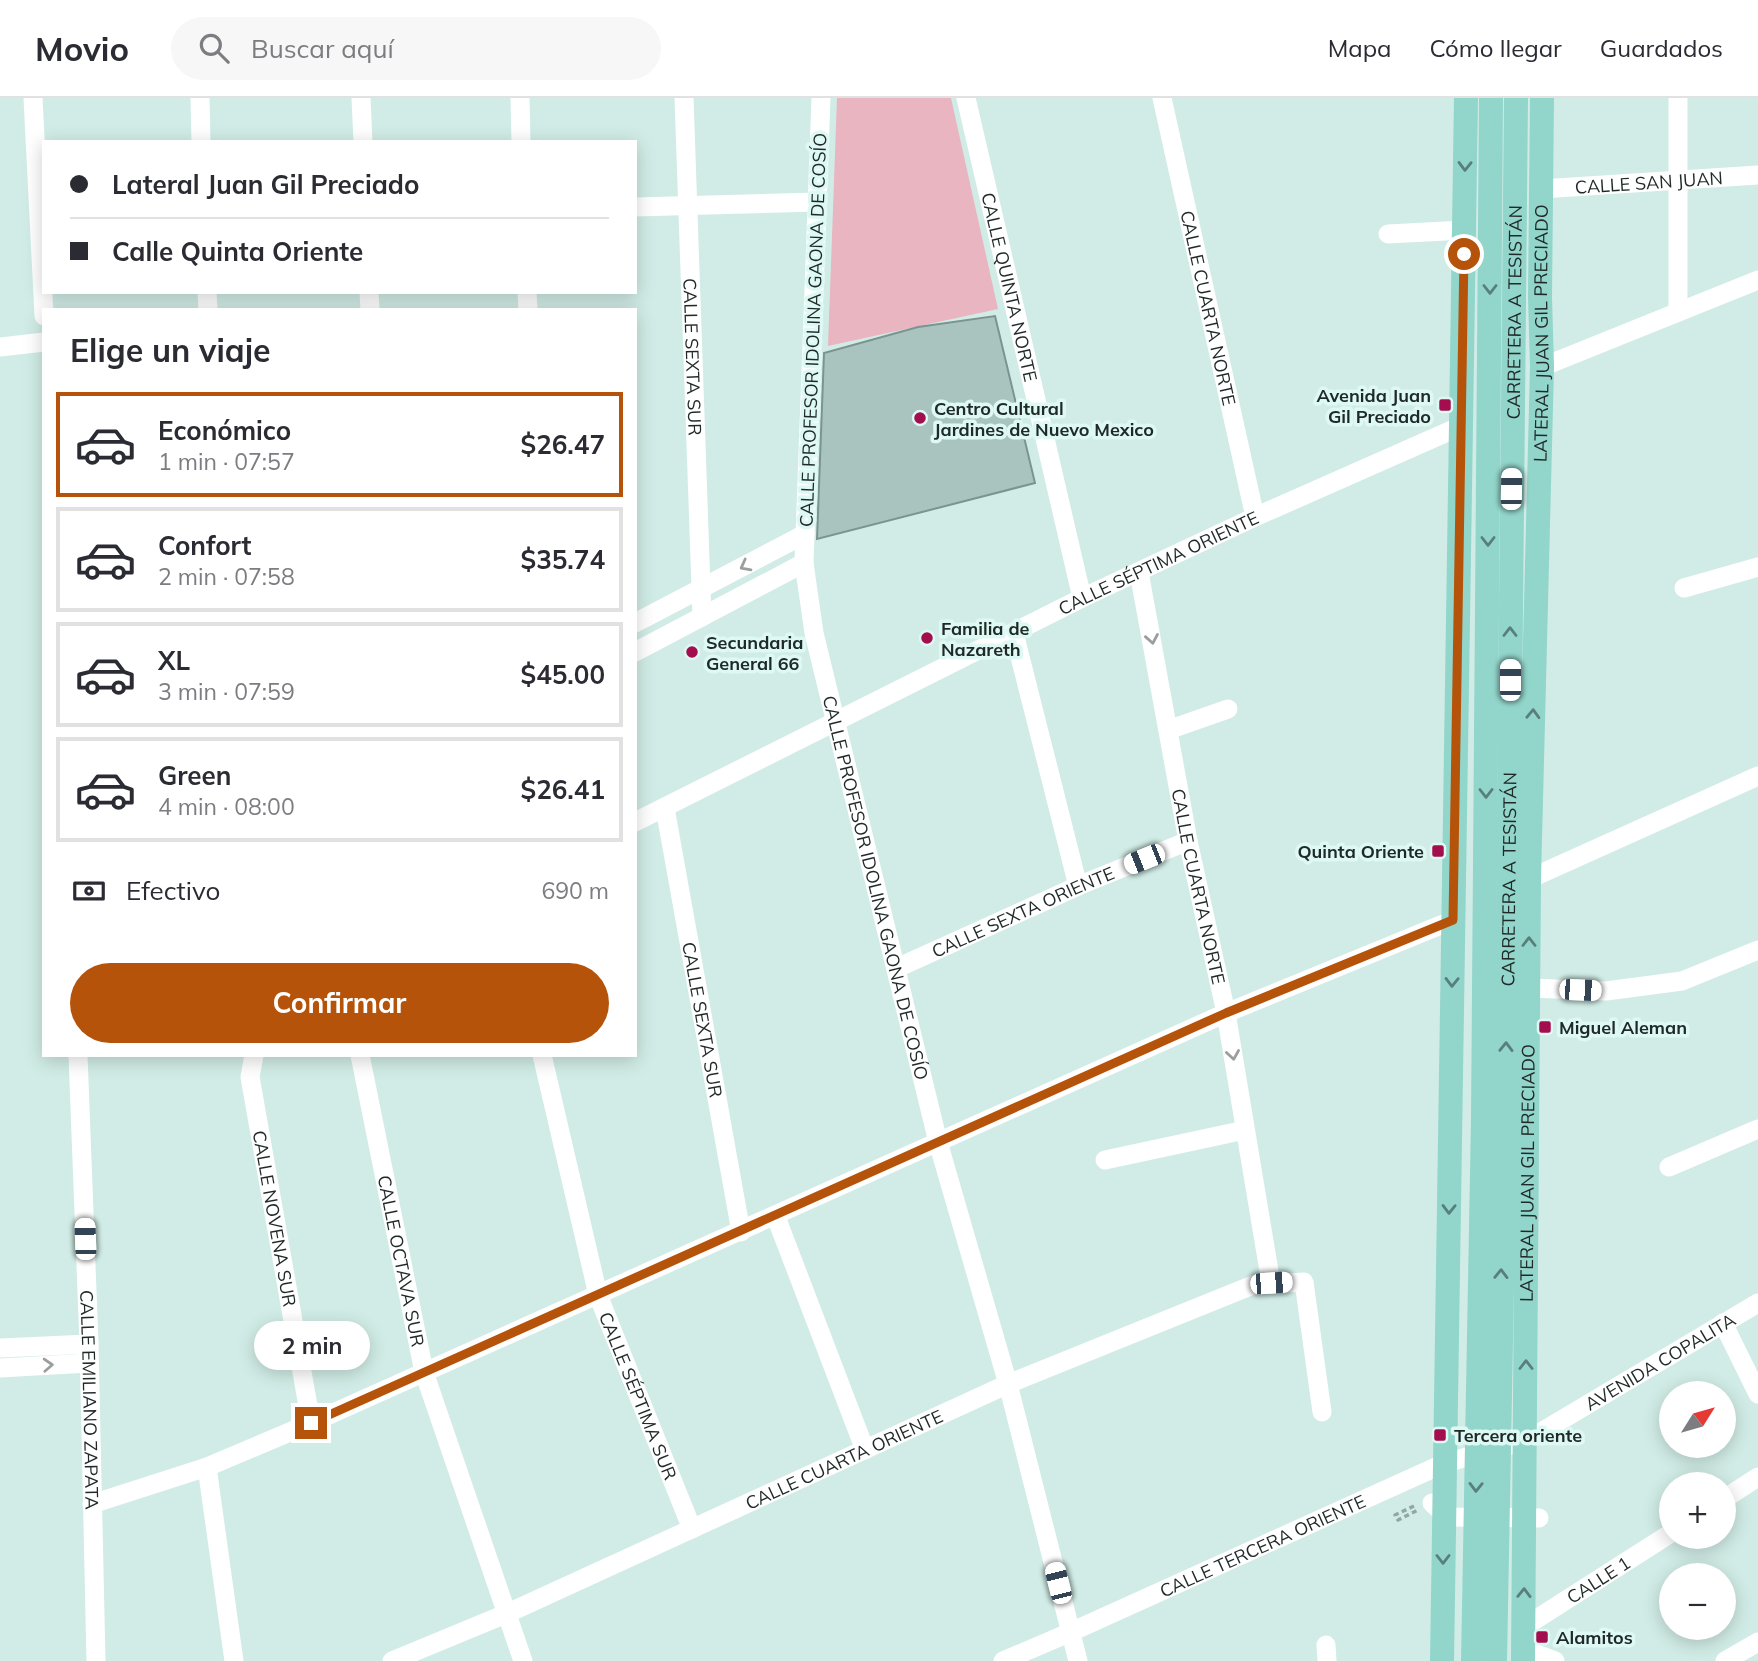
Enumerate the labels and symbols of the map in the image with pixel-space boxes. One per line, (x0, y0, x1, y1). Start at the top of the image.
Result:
street label: CALLE PROFESOR IDOLINA GAONA DE COSÍO (795, 132, 831, 528)
one-way arrow (1457, 161, 1473, 172)
street label: CALLE SAN JUAN (1574, 166, 1724, 198)
street label: CALLE QUINTA NORTE (977, 190, 1043, 384)
street label: LATERAL JUAN GIL PRECIADO (1528, 204, 1554, 462)
street label: CARRETERA A TESISTÁN (1501, 205, 1526, 419)
street label: CALLE CUARTA NORTE (1176, 208, 1241, 408)
route start (1448, 238, 1480, 270)
street label: CALLE SEXTA SUR (679, 278, 707, 436)
one-way arrow (1482, 284, 1498, 294)
place label: Avenida Juan Gil Preciado (1316, 384, 1431, 428)
place label: Centro Cultural Jardines de Nuevo Mexico (934, 397, 1154, 441)
marker: Avenida Juan Gil Preciado (1437, 397, 1453, 413)
marker: Centro Cultural Jardines de Nuevo Mexico (912, 410, 928, 426)
car (1501, 468, 1522, 510)
street label: CALLE SÉPTIMA ORIENTE (1054, 506, 1262, 620)
one-way arrow (1480, 536, 1496, 546)
one-way arrow (740, 557, 752, 571)
place label: Familia de Nazareth (941, 617, 1030, 661)
one-way arrow (1502, 626, 1518, 637)
marker: Familia de Nazareth (919, 630, 935, 646)
place label: Secundaria General 66 (706, 631, 803, 675)
one-way arrow (1144, 633, 1159, 645)
marker: Secundaria General 66 (684, 644, 700, 660)
car (1500, 659, 1521, 701)
street label: CALLE PROFESOR IDOLINA GAONA DE COSÍO (818, 693, 934, 1082)
one-way arrow (1525, 709, 1541, 719)
street label: CARRETERA A TESISTÁN (1496, 772, 1521, 986)
street label: CALLE CUARTA NORTE (1167, 787, 1231, 986)
one-way arrow (1478, 788, 1494, 798)
place label: Quinta Oriente (1297, 840, 1424, 863)
car (1121, 841, 1168, 877)
marker: Quinta Oriente (1430, 843, 1446, 859)
street label: CALLE SEXTA ORIENTE (928, 861, 1118, 962)
one-way arrow (1521, 936, 1537, 947)
street label: CALLE SEXTA SUR (678, 940, 728, 1099)
one-way arrow (1444, 977, 1460, 987)
car (1559, 979, 1602, 1001)
place label: Miguel Aleman (1559, 1016, 1687, 1039)
marker: Miguel Aleman (1537, 1019, 1553, 1035)
one-way arrow (1499, 1041, 1514, 1052)
street label: LATERAL JUAN GIL PRECIADO (1514, 1044, 1539, 1302)
one-way arrow (1225, 1049, 1240, 1061)
street label: CALLE NOVENA SUR (248, 1129, 302, 1308)
street label: CALLE OCTAVA SUR (373, 1173, 430, 1349)
one-way arrow (1441, 1204, 1456, 1215)
car (74, 1218, 97, 1260)
one-way arrow (1494, 1269, 1509, 1280)
car (1250, 1271, 1293, 1295)
street label: CALLE EMILIANO ZAPATA (75, 1290, 104, 1510)
street label: CALLE SÉPTIMA SUR (594, 1308, 683, 1483)
street label: AVENIDA COPALITA (1580, 1308, 1739, 1415)
callout: 2 min (253, 1322, 369, 1370)
one-way arrow (43, 1358, 54, 1373)
one-way arrow (1518, 1360, 1534, 1370)
north arrow (1659, 1381, 1736, 1458)
street label: CALLE CUARTA ORIENTE (741, 1404, 946, 1514)
route end (295, 1407, 327, 1439)
place label: Tercera oriente (1454, 1424, 1582, 1447)
marker: Tercera oriente (1432, 1427, 1448, 1443)
one-way arrow (1468, 1482, 1484, 1492)
street label: CALLE TERCERA ORIENTE (1156, 1489, 1369, 1602)
street label: CALLE 1 (1562, 1551, 1634, 1608)
one-way arrow (1435, 1554, 1451, 1565)
car (1043, 1560, 1074, 1606)
one-way arrow (1516, 1587, 1532, 1598)
place label: Alamitos (1556, 1626, 1633, 1649)
marker: Alamitos (1534, 1629, 1550, 1645)

